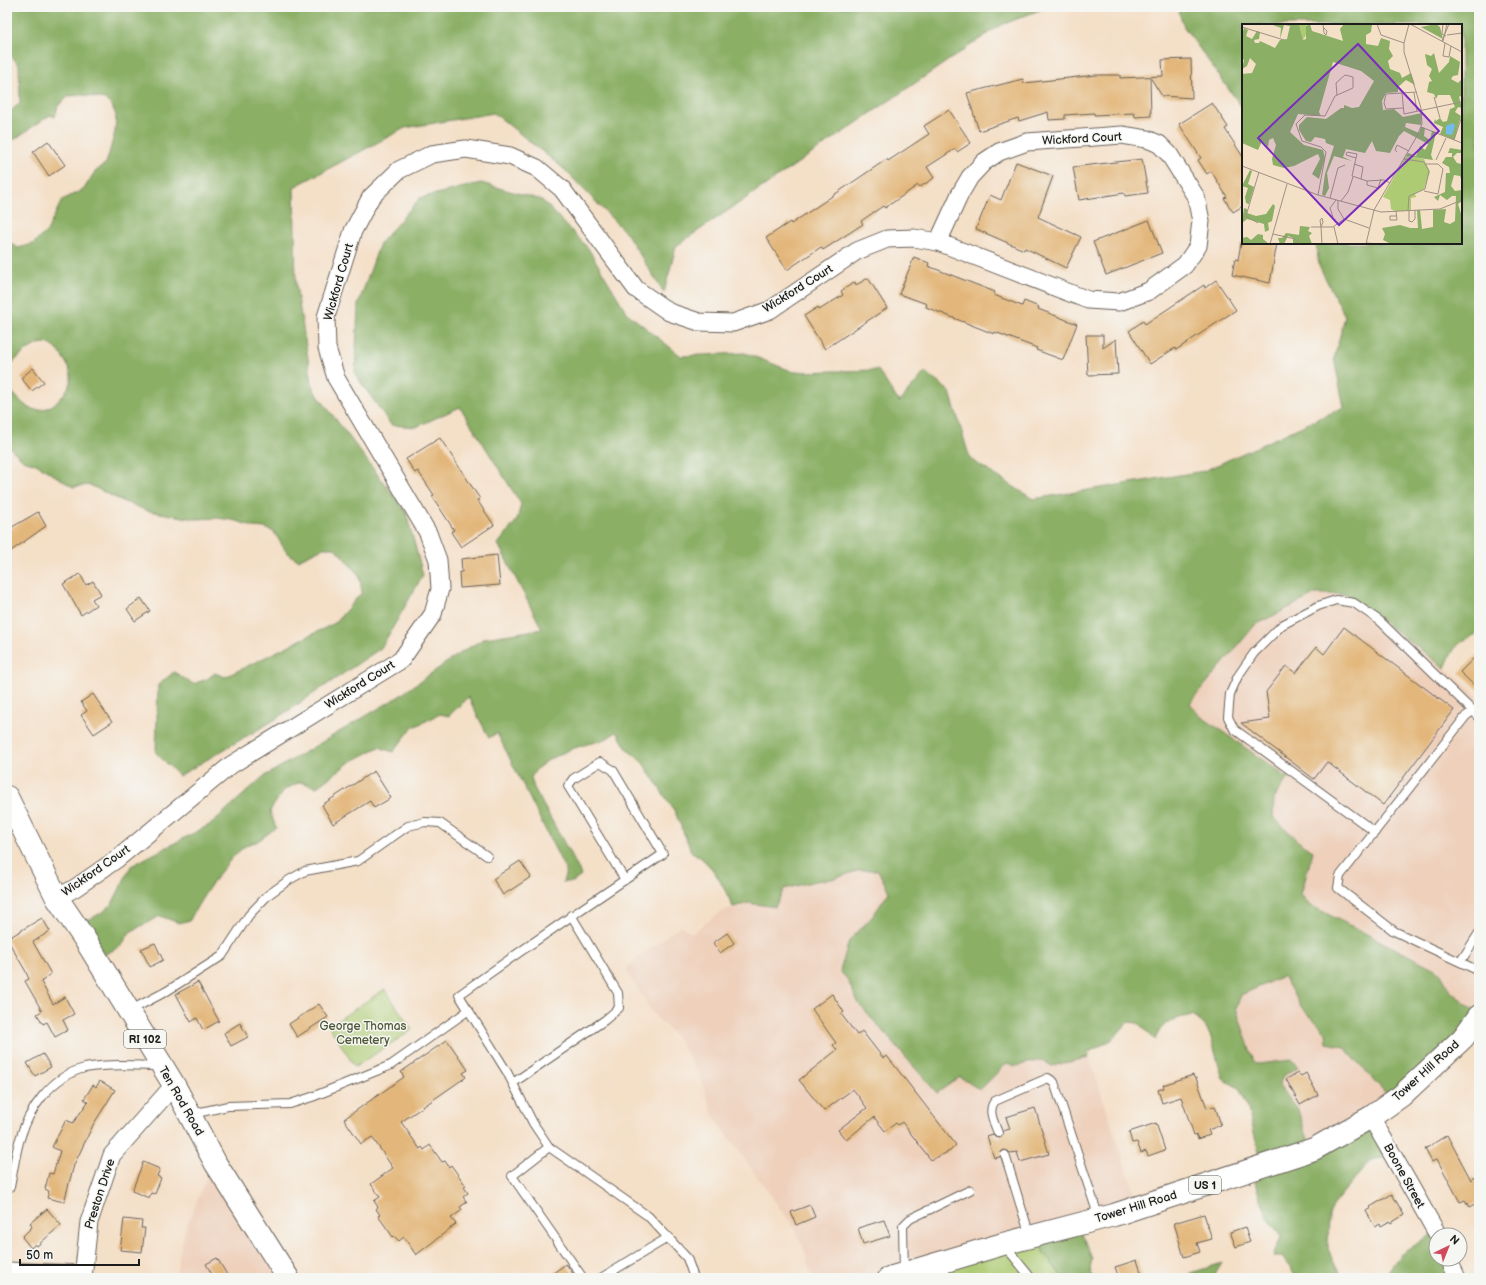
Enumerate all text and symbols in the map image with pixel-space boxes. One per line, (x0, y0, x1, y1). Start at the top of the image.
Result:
inset map (1242, 24, 1462, 244)
street label: Wickford Court (1042, 129, 1123, 149)
street label: Wickford Court (321, 241, 357, 322)
street label: Wickford Court (760, 261, 836, 316)
street label: Wickford Court (322, 657, 398, 712)
street label: Wickford Court (59, 842, 133, 900)
park label: George Thomas Cemetery (320, 1019, 407, 1048)
road number: RI 102 (124, 1030, 166, 1048)
street label: Tower Hill Road (1390, 1037, 1463, 1105)
street label: Ten Rod Road (155, 1064, 207, 1138)
street label: Boone Street (1380, 1141, 1428, 1211)
street label: Preston Drive (82, 1157, 118, 1231)
road number: US 1 (1189, 1176, 1221, 1194)
street label: Tower Hill Road (1093, 1187, 1179, 1227)
north arrow (1428, 1227, 1468, 1267)
text: N (1447, 1232, 1462, 1248)
scale bar (20, 1241, 139, 1267)
text: 50 m (26, 1248, 53, 1263)

